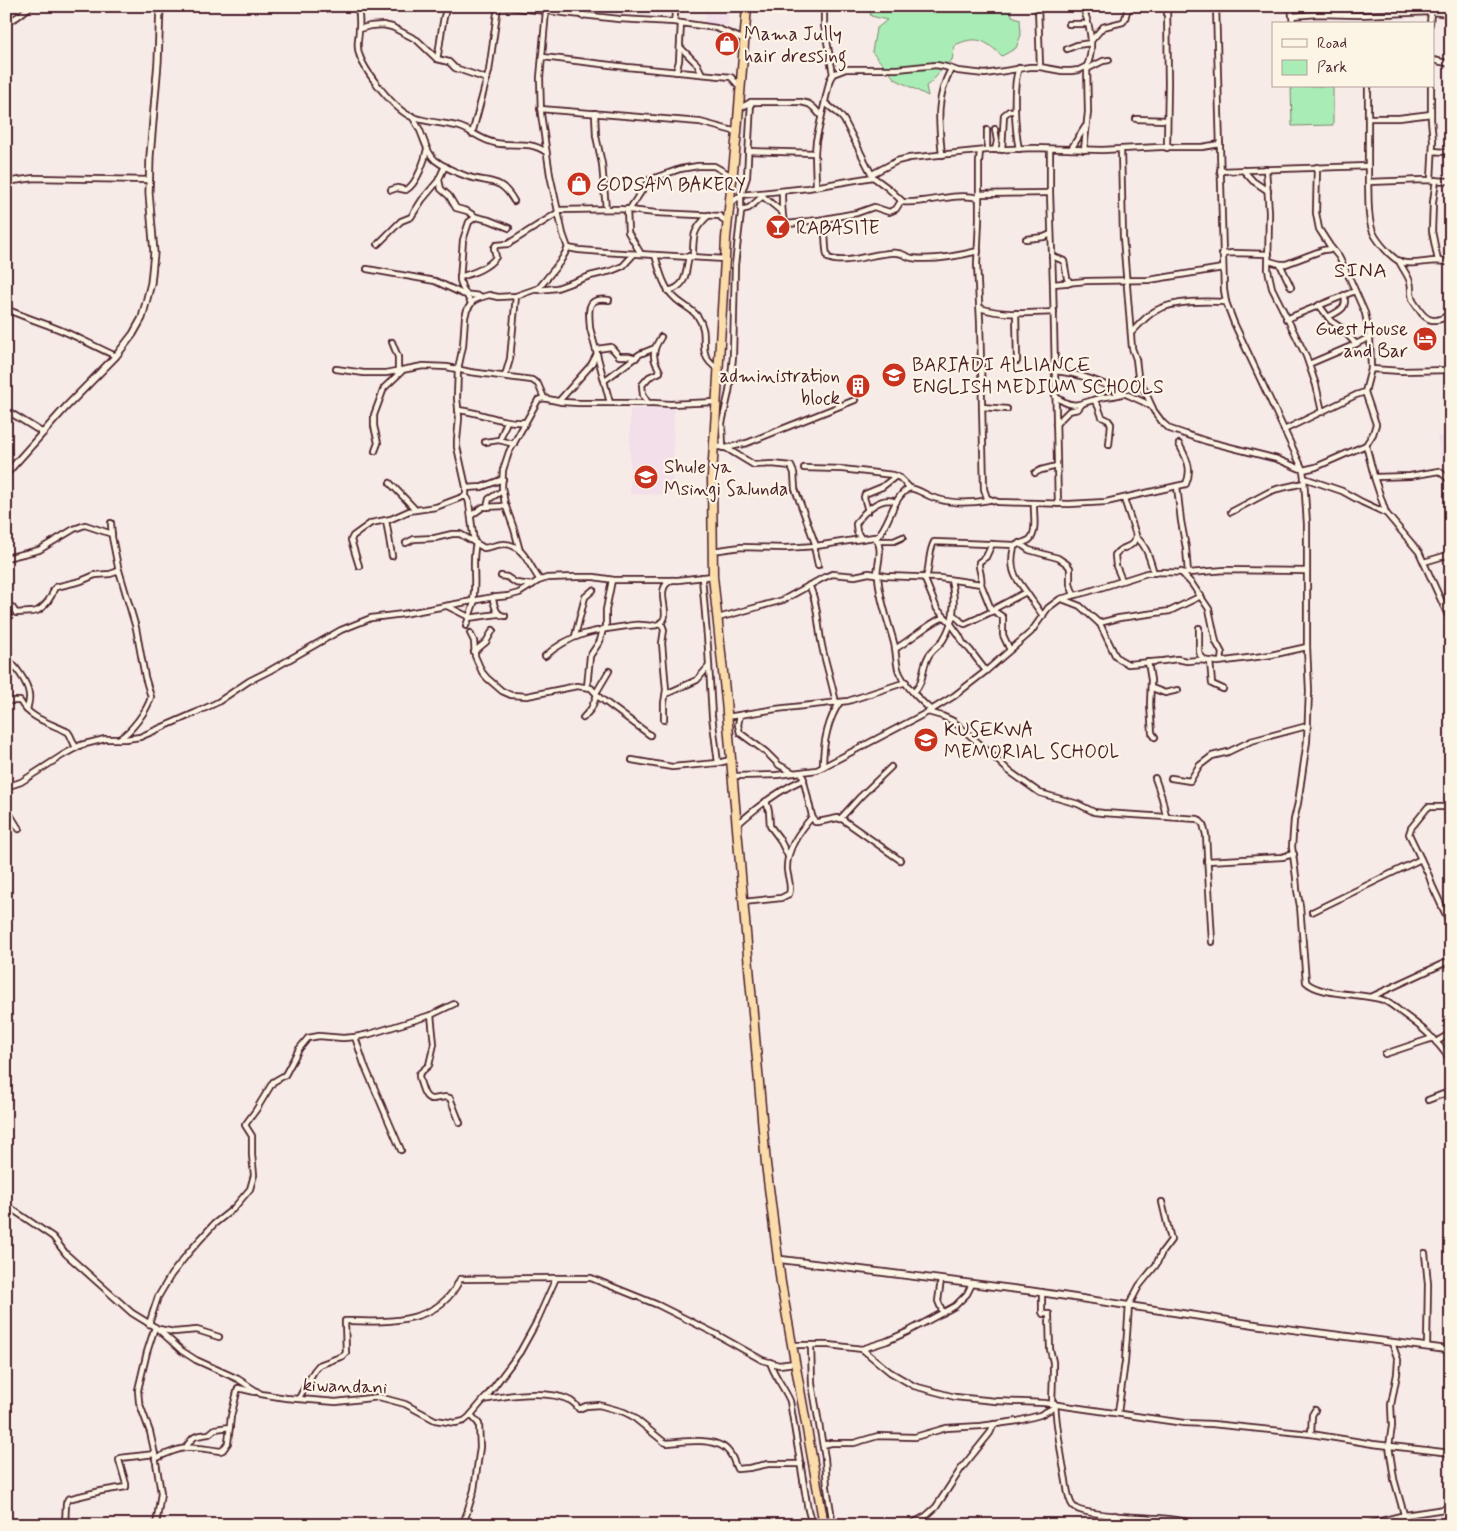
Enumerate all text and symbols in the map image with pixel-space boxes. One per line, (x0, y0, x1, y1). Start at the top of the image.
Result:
place label: Mama Jully hair dressing (744, 22, 847, 72)
legend (1272, 22, 1434, 88)
shop icon: Mama Jully hair dressing (714, 31, 740, 57)
text: Road (1317, 34, 1347, 54)
text: Park (1317, 58, 1347, 78)
shop icon: GODSAM BAKERY (566, 171, 592, 197)
place label: GODSAM BAKERY (596, 173, 746, 198)
bar icon: RABASITE (765, 214, 791, 240)
place label: RABASITE (796, 216, 880, 241)
district label: SINA (1334, 257, 1388, 285)
place label: Guest House and Bar (1315, 317, 1408, 364)
hotel icon: Guest House and Bar (1412, 326, 1438, 352)
place label: BARIADI ALLIANCE ENGLISH MEDIUM SCHOOLS (912, 353, 1164, 400)
school or university icon: BARIADI ALLIANCE ENGLISH MEDIUM SCHOOLS (881, 362, 907, 388)
place label: administration block (720, 364, 840, 411)
building icon: administration block (845, 373, 871, 399)
place label: Shule ya Msingi Salunda (664, 455, 788, 503)
school or university icon: Shule ya Msingi Salunda (633, 464, 659, 490)
place label: KUSEKWA MEMORIAL SCHOOL (944, 718, 1120, 765)
school or university icon: KUSEKWA MEMORIAL SCHOOL (913, 727, 939, 753)
street label: kiwandani (302, 1373, 388, 1400)

